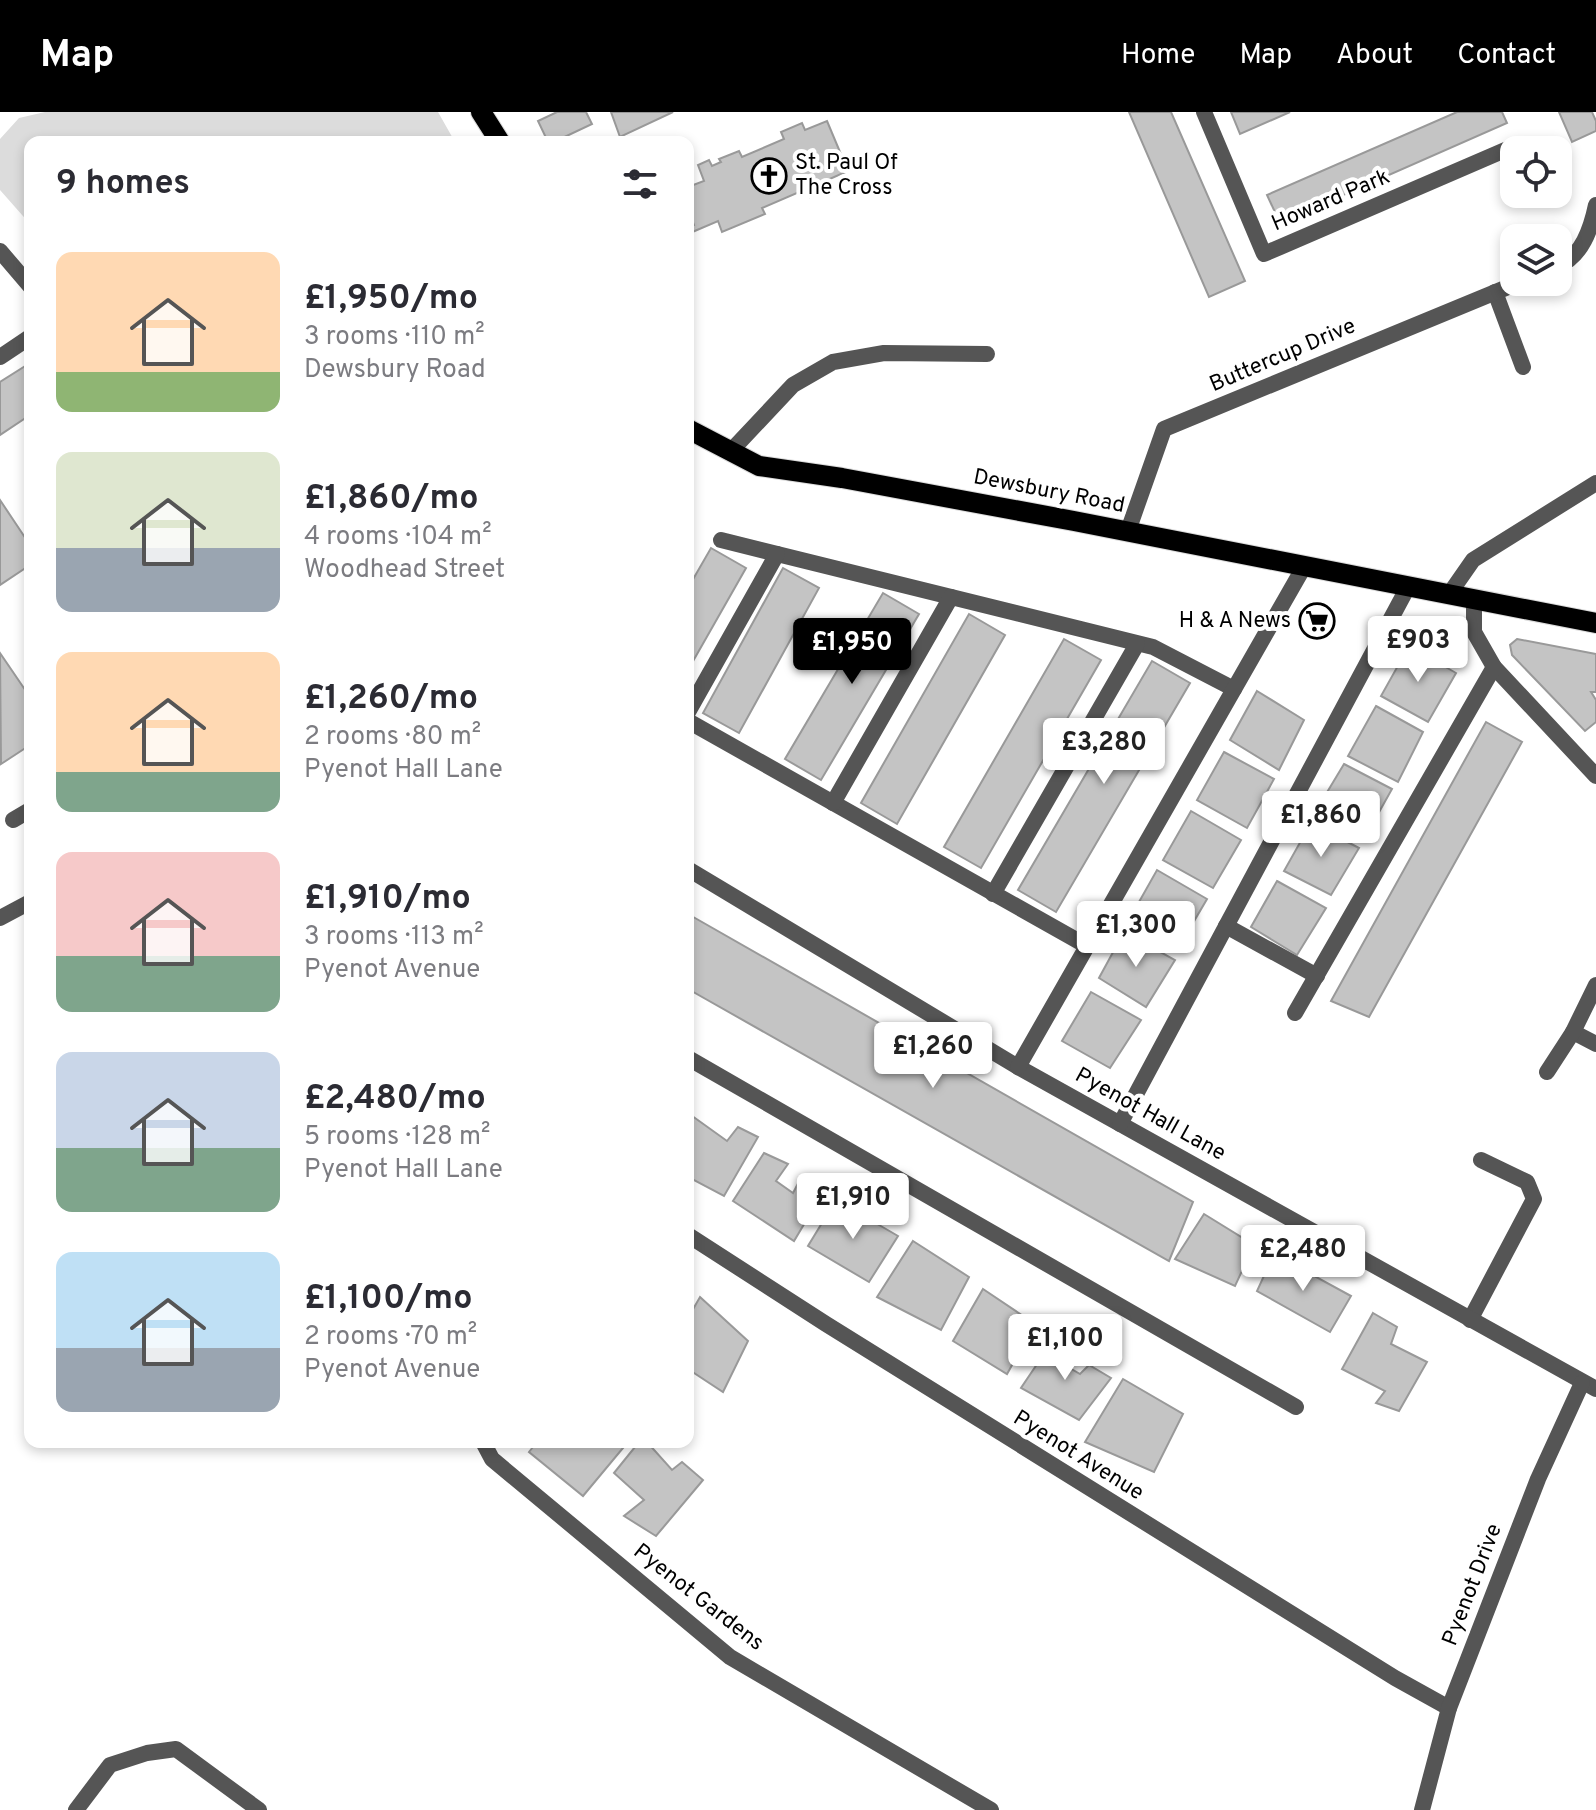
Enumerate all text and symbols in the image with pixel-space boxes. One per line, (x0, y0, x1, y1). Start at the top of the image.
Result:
text: Map (40, 32, 114, 81)
text: Home (1121, 38, 1195, 74)
text: Map (1239, 38, 1292, 74)
text: About (1336, 38, 1413, 74)
text: Contact (1457, 38, 1556, 74)
map controls (1500, 136, 1572, 296)
button: locate (1500, 136, 1572, 208)
place label: St. Paul Of The Cross (795, 150, 898, 202)
church icon: St. Paul Of The Cross (750, 157, 788, 195)
icon: filters (618, 162, 662, 206)
text: 9 homes (56, 163, 190, 206)
street label: Howard Park (1268, 164, 1394, 238)
button: layers (1500, 224, 1572, 296)
text: £1,950/mo (304, 278, 478, 321)
icon: home (120, 284, 216, 380)
street label: Buttercup Drive (1206, 313, 1360, 399)
text: 3 rooms · 110 m² (304, 321, 485, 354)
text: Dewsbury Road (304, 354, 486, 387)
street label: Dewsbury Road (971, 464, 1127, 520)
text: £1,860/mo (304, 478, 479, 521)
icon: home (120, 484, 216, 580)
text: 4 rooms · 104 m² (304, 521, 492, 554)
text: Woodhead Street (304, 554, 505, 587)
supermarket icon: H & A News (1298, 602, 1336, 640)
place label: H & A News (1179, 608, 1291, 635)
pin: £903 (1371, 616, 1465, 684)
pin: £1,950 (787, 618, 917, 686)
text: £903 (1386, 625, 1450, 658)
text: £1,950 (811, 627, 893, 660)
text: £1,260/mo (304, 678, 478, 721)
icon: home (120, 684, 216, 780)
pin: £3,280 (1039, 718, 1169, 786)
text: 2 rooms · 80 m² (304, 721, 481, 754)
text: £3,280 (1061, 727, 1147, 760)
text: Pyenot Hall Lane (304, 754, 503, 787)
pin: £1,860 (1256, 791, 1386, 859)
text: £1,860 (1280, 800, 1362, 833)
text: £1,910/mo (304, 878, 471, 921)
icon: home (120, 884, 216, 980)
pin: £1,300 (1071, 901, 1201, 969)
text: £1,300 (1095, 910, 1177, 943)
text: 3 rooms · 113 m² (304, 921, 484, 954)
text: Pyenot Avenue (304, 954, 480, 987)
pin: £1,260 (868, 1022, 998, 1090)
text: £1,260 (892, 1031, 974, 1064)
street label: Pyenot Hall Lane (1070, 1062, 1230, 1168)
text: £2,480/mo (304, 1078, 486, 1121)
icon: home (120, 1084, 216, 1180)
text: 5 rooms · 128 m² (304, 1121, 491, 1154)
text: Pyenot Hall Lane (304, 1154, 503, 1187)
pin: £1,910 (788, 1173, 918, 1241)
text: £1,910 (815, 1182, 891, 1215)
pin: £2,480 (1238, 1225, 1368, 1293)
text: £2,480 (1259, 1234, 1347, 1267)
text: £1,100/mo (304, 1278, 472, 1321)
icon: home (120, 1284, 216, 1380)
pin: £1,100 (1000, 1314, 1130, 1382)
text: 2 rooms · 70 m² (304, 1321, 477, 1354)
text: £1,100 (1026, 1323, 1104, 1356)
text: Pyenot Avenue (304, 1354, 480, 1387)
street label: Pyenot Avenue (1008, 1405, 1148, 1507)
street label: Pyenot Drive (1437, 1520, 1509, 1650)
street label: Pyenot Gardens (627, 1539, 769, 1657)

